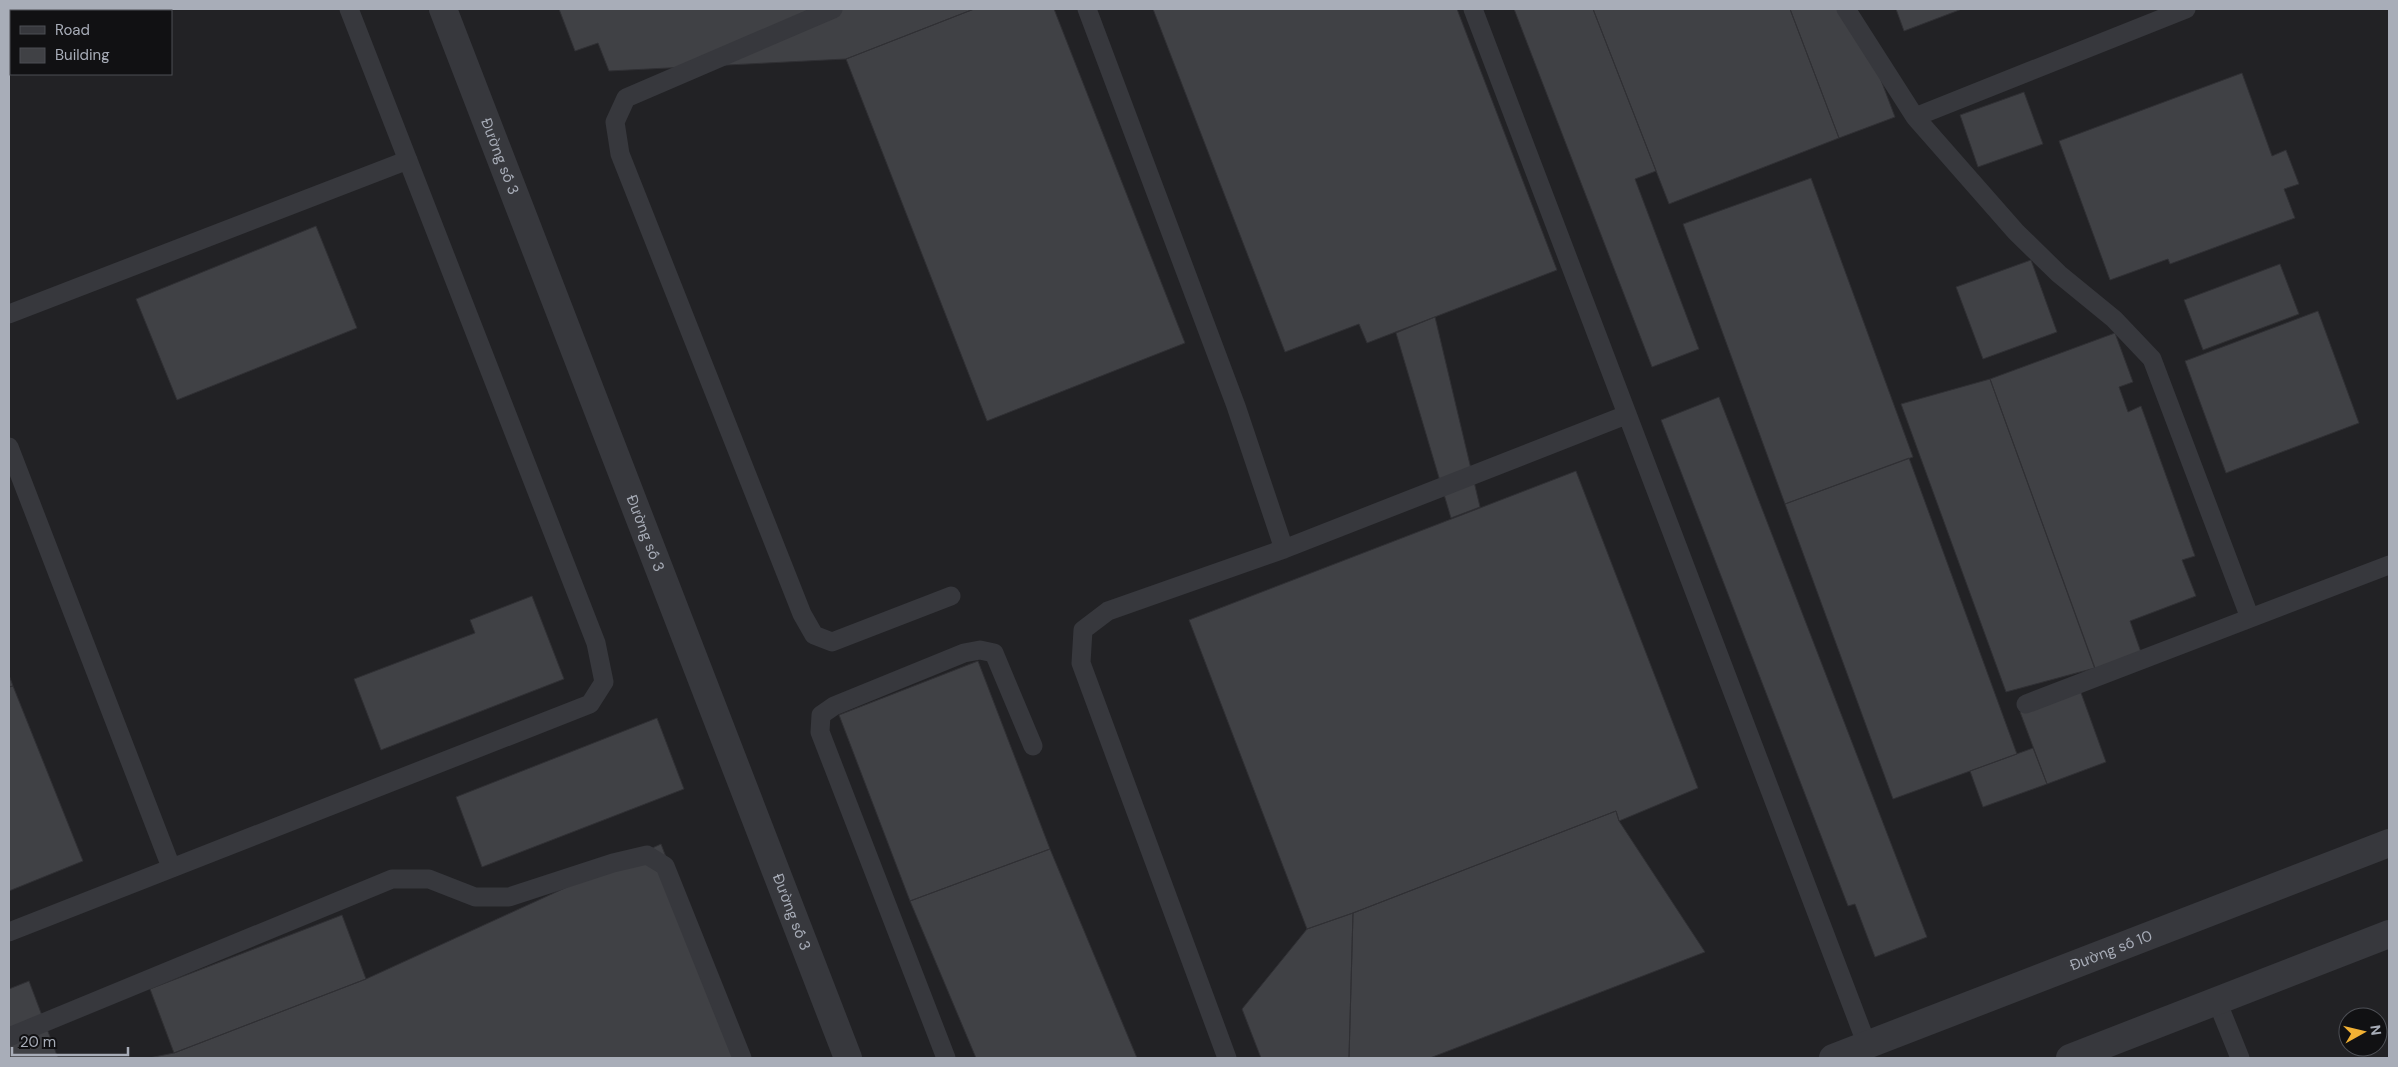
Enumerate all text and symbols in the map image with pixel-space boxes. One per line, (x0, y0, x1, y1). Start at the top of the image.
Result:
legend (10, 10, 172, 75)
text: Road (55, 20, 90, 40)
text: Building (55, 45, 110, 65)
street label: Đường số 3 (476, 115, 524, 198)
street label: Đường số 3 (622, 492, 669, 575)
street label: Đường số 3 (768, 871, 816, 953)
street label: Đường số 10 (2067, 926, 2155, 976)
north arrow (2338, 1007, 2388, 1057)
scale bar (12, 1024, 129, 1056)
text: N (2366, 1024, 2385, 1037)
text: 20 m (20, 1032, 56, 1052)

